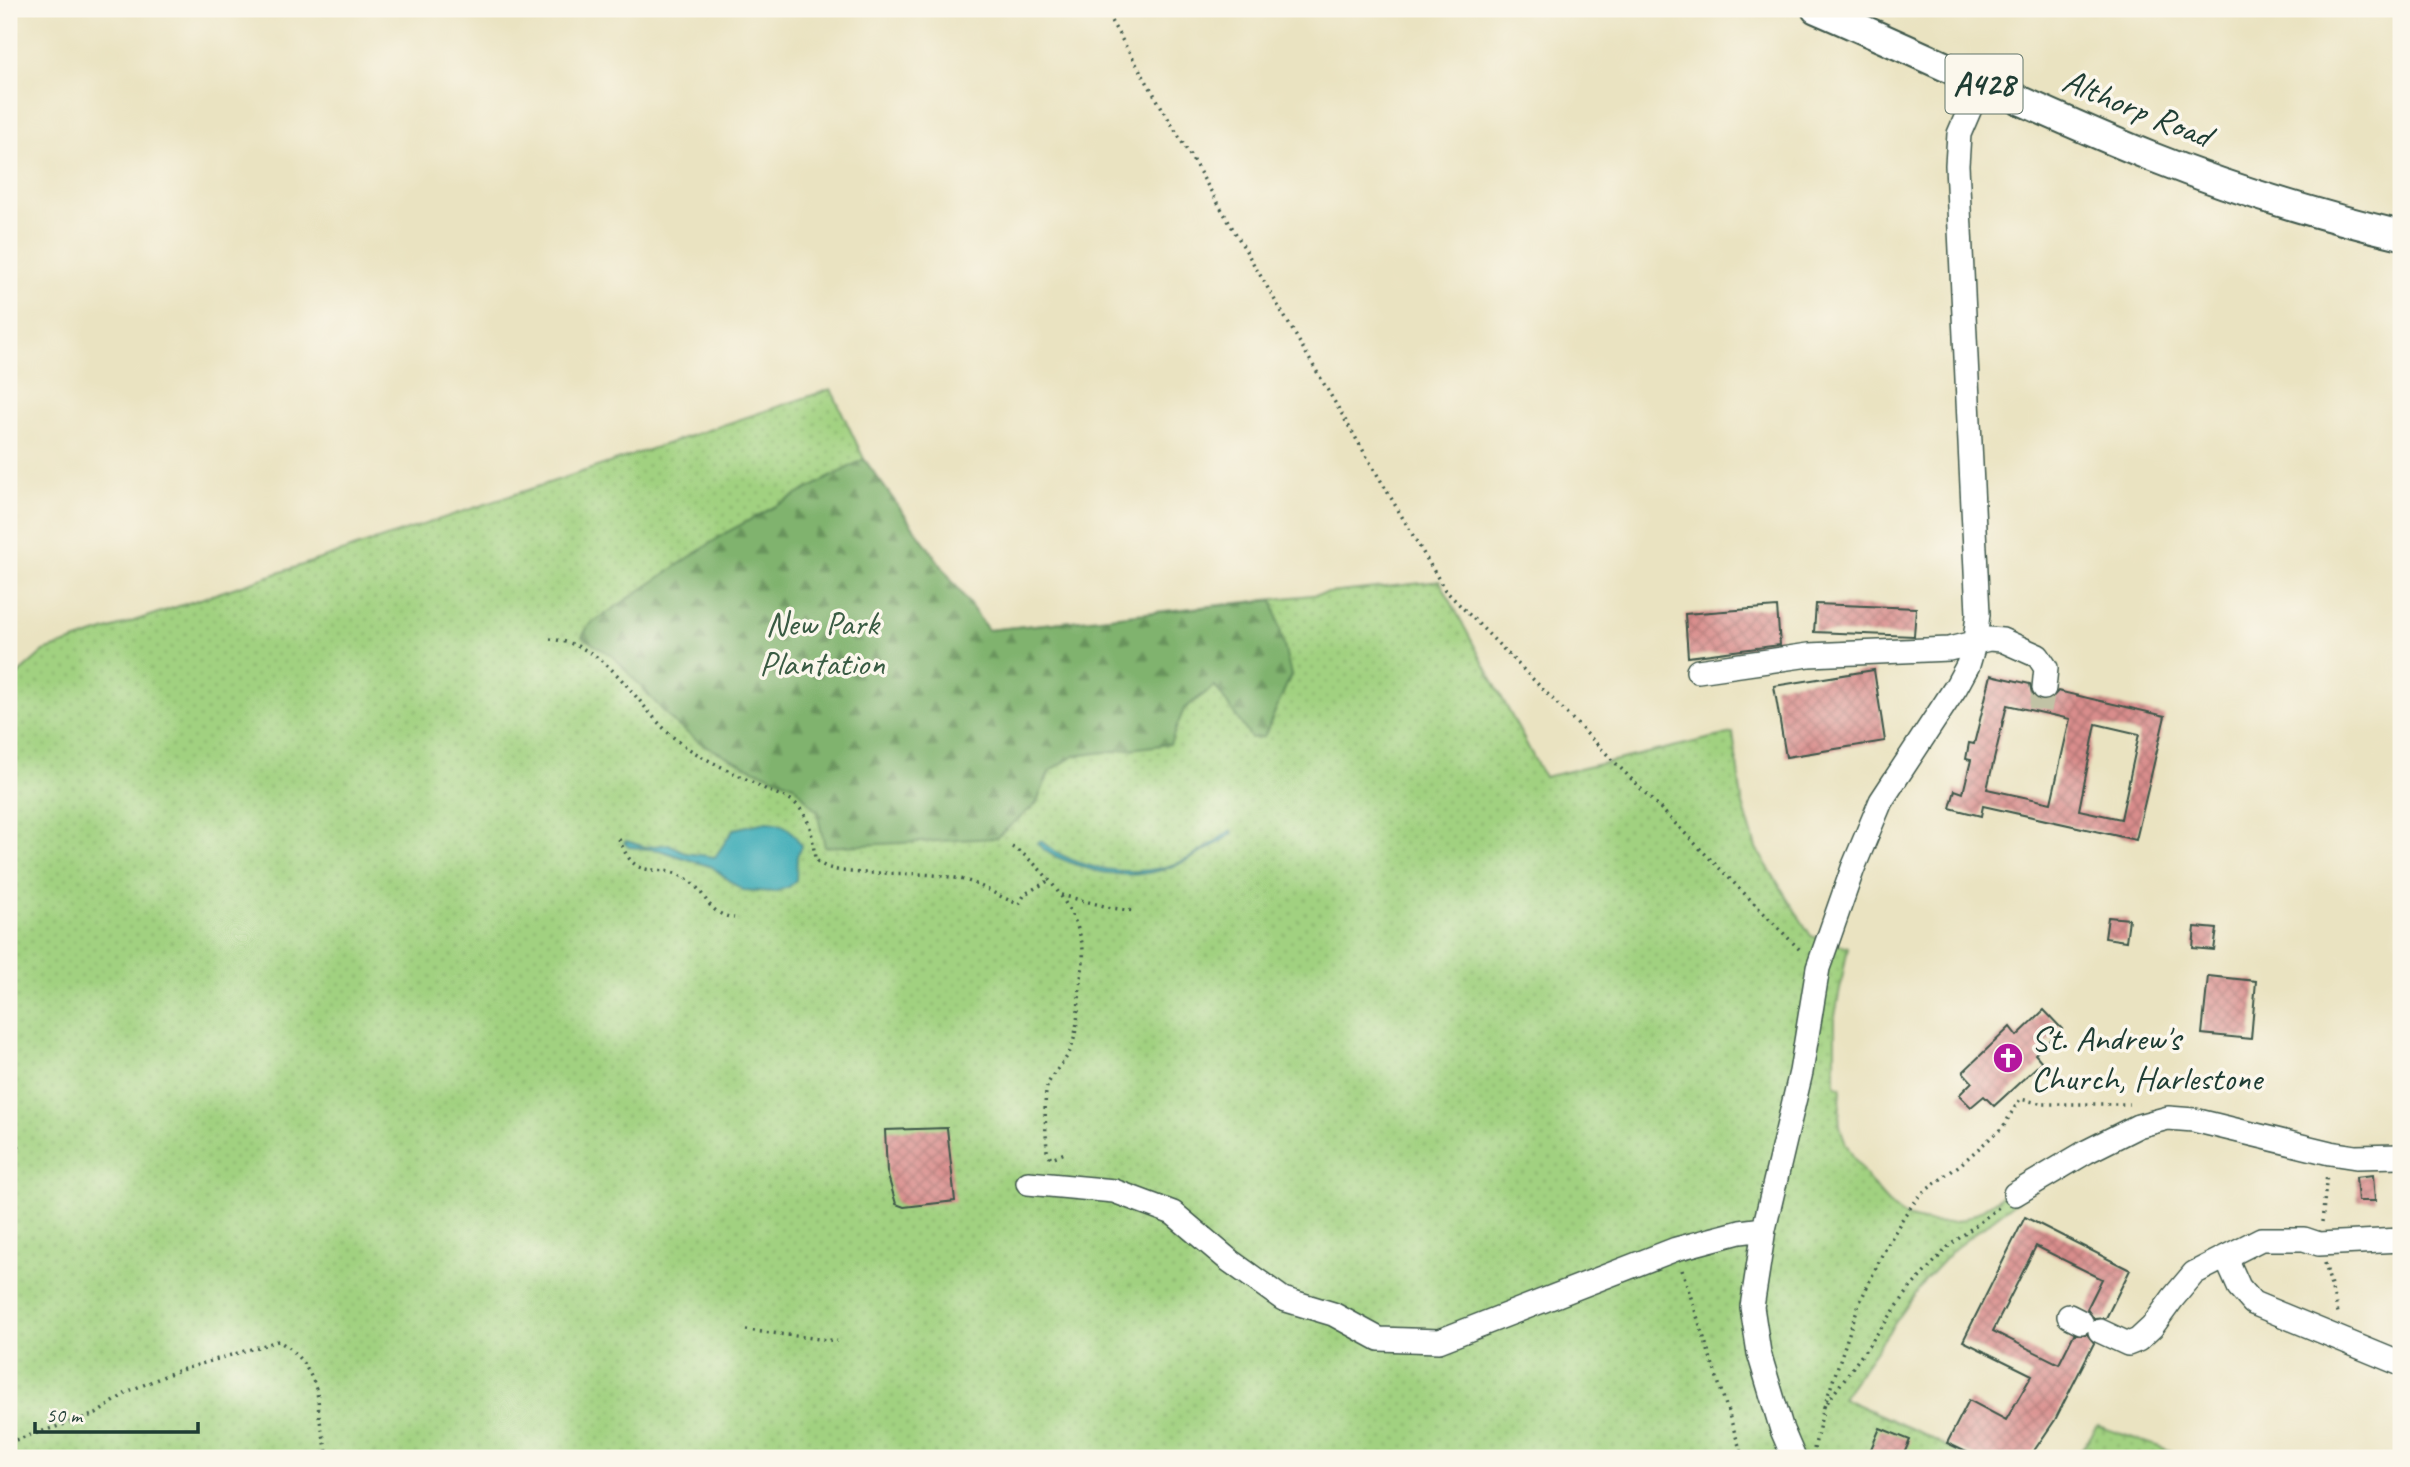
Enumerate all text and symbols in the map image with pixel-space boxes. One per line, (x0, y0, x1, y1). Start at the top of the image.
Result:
road number: A428 (1946, 54, 2022, 114)
street label: Althorp Road (2056, 58, 2223, 160)
park label: New Park Plantation (759, 601, 885, 686)
place label: St. Andrew's Church, Harlestone (2031, 1016, 2265, 1101)
church icon: St. Andrew's Church, Harlestone (1991, 1041, 2025, 1075)
scale bar (35, 1390, 198, 1434)
text: 50 m (46, 1402, 84, 1428)

